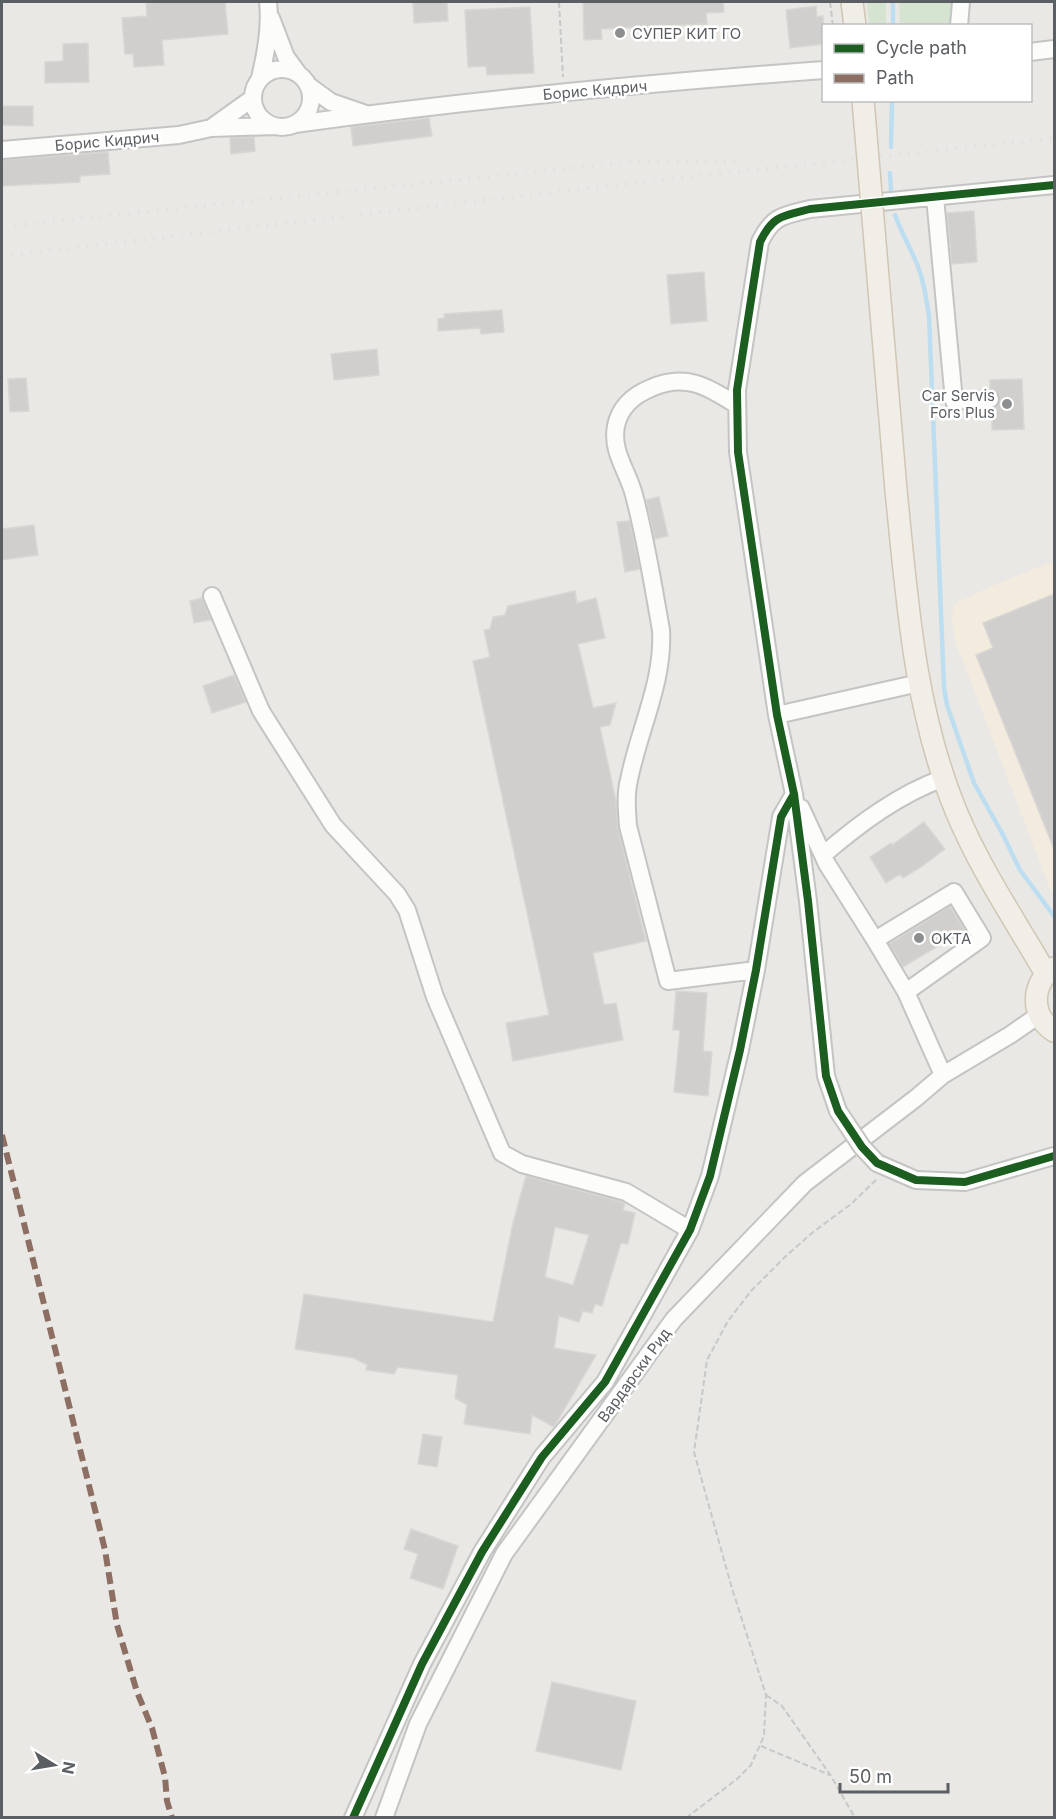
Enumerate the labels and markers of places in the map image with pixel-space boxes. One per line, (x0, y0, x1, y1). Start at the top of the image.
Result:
place label: СУПЕР КИТ ГО (632, 24, 741, 43)
marker: СУПЕР КИТ ГО (613, 26, 627, 40)
place label: Car Servis Fors Plus (922, 386, 995, 422)
marker: Car Servis Fors Plus (1000, 397, 1014, 411)
place label: OKTA (931, 929, 971, 948)
marker: OKTA (912, 931, 926, 945)

